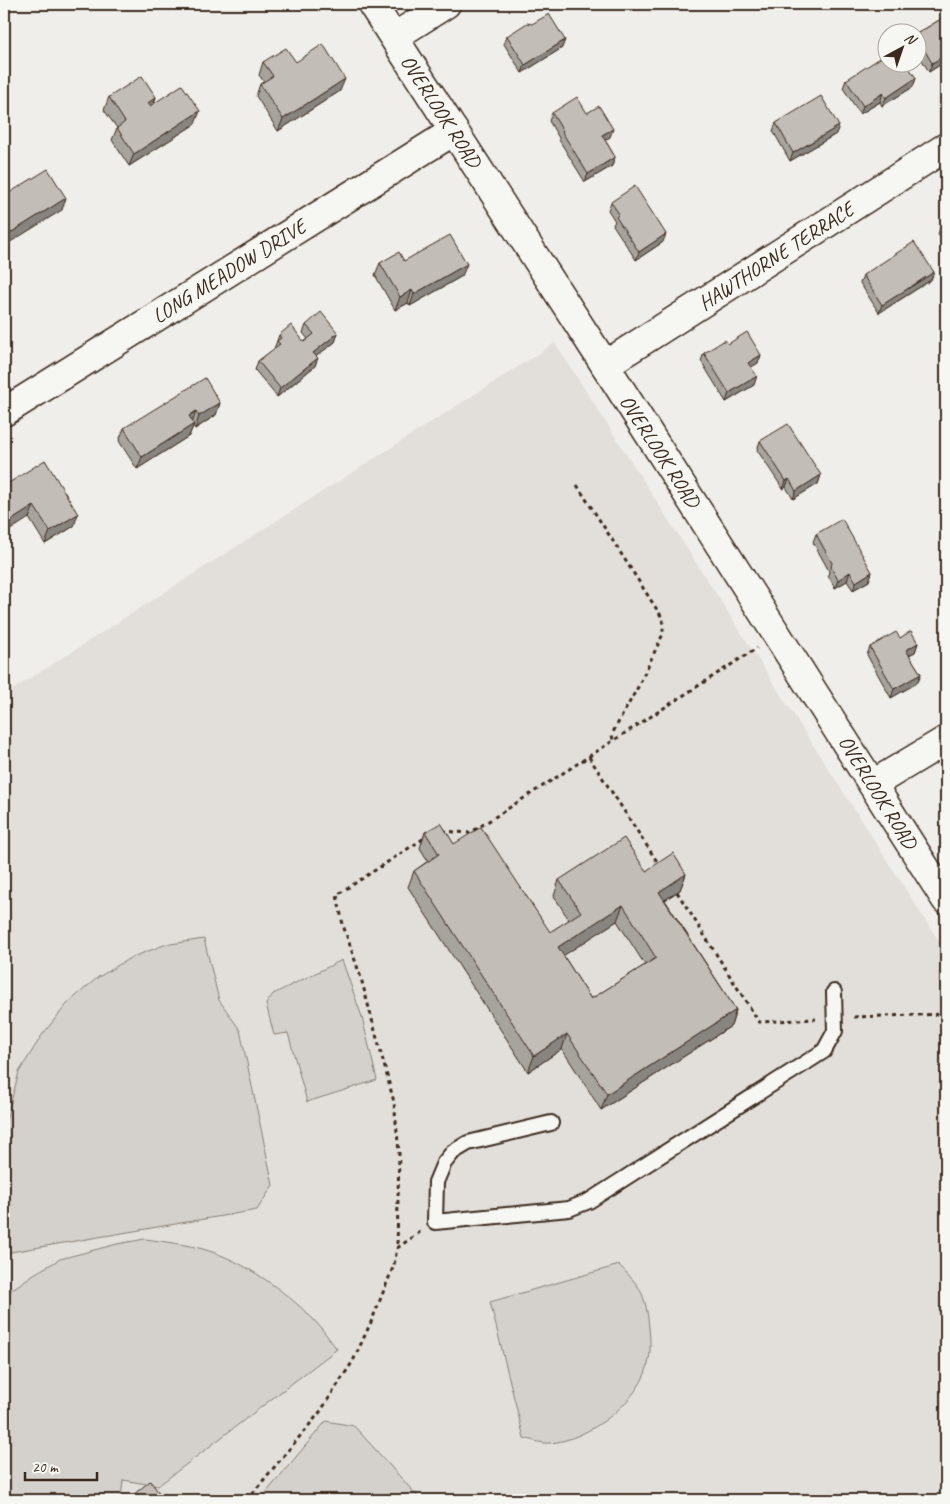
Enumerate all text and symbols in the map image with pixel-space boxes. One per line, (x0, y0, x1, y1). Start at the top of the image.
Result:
north arrow (878, 22, 928, 72)
text: N (901, 29, 921, 49)
street label: OVERLOOK ROAD (395, 50, 488, 174)
street label: HAWTHORNE TERRACE (693, 195, 861, 316)
street label: LONG MEADOW DRIVE (147, 212, 313, 329)
street label: OVERLOOK ROAD (614, 390, 707, 514)
street label: OVERLOOK ROAD (833, 730, 924, 855)
scale bar (25, 1449, 98, 1481)
text: 20 m (32, 1458, 59, 1477)

